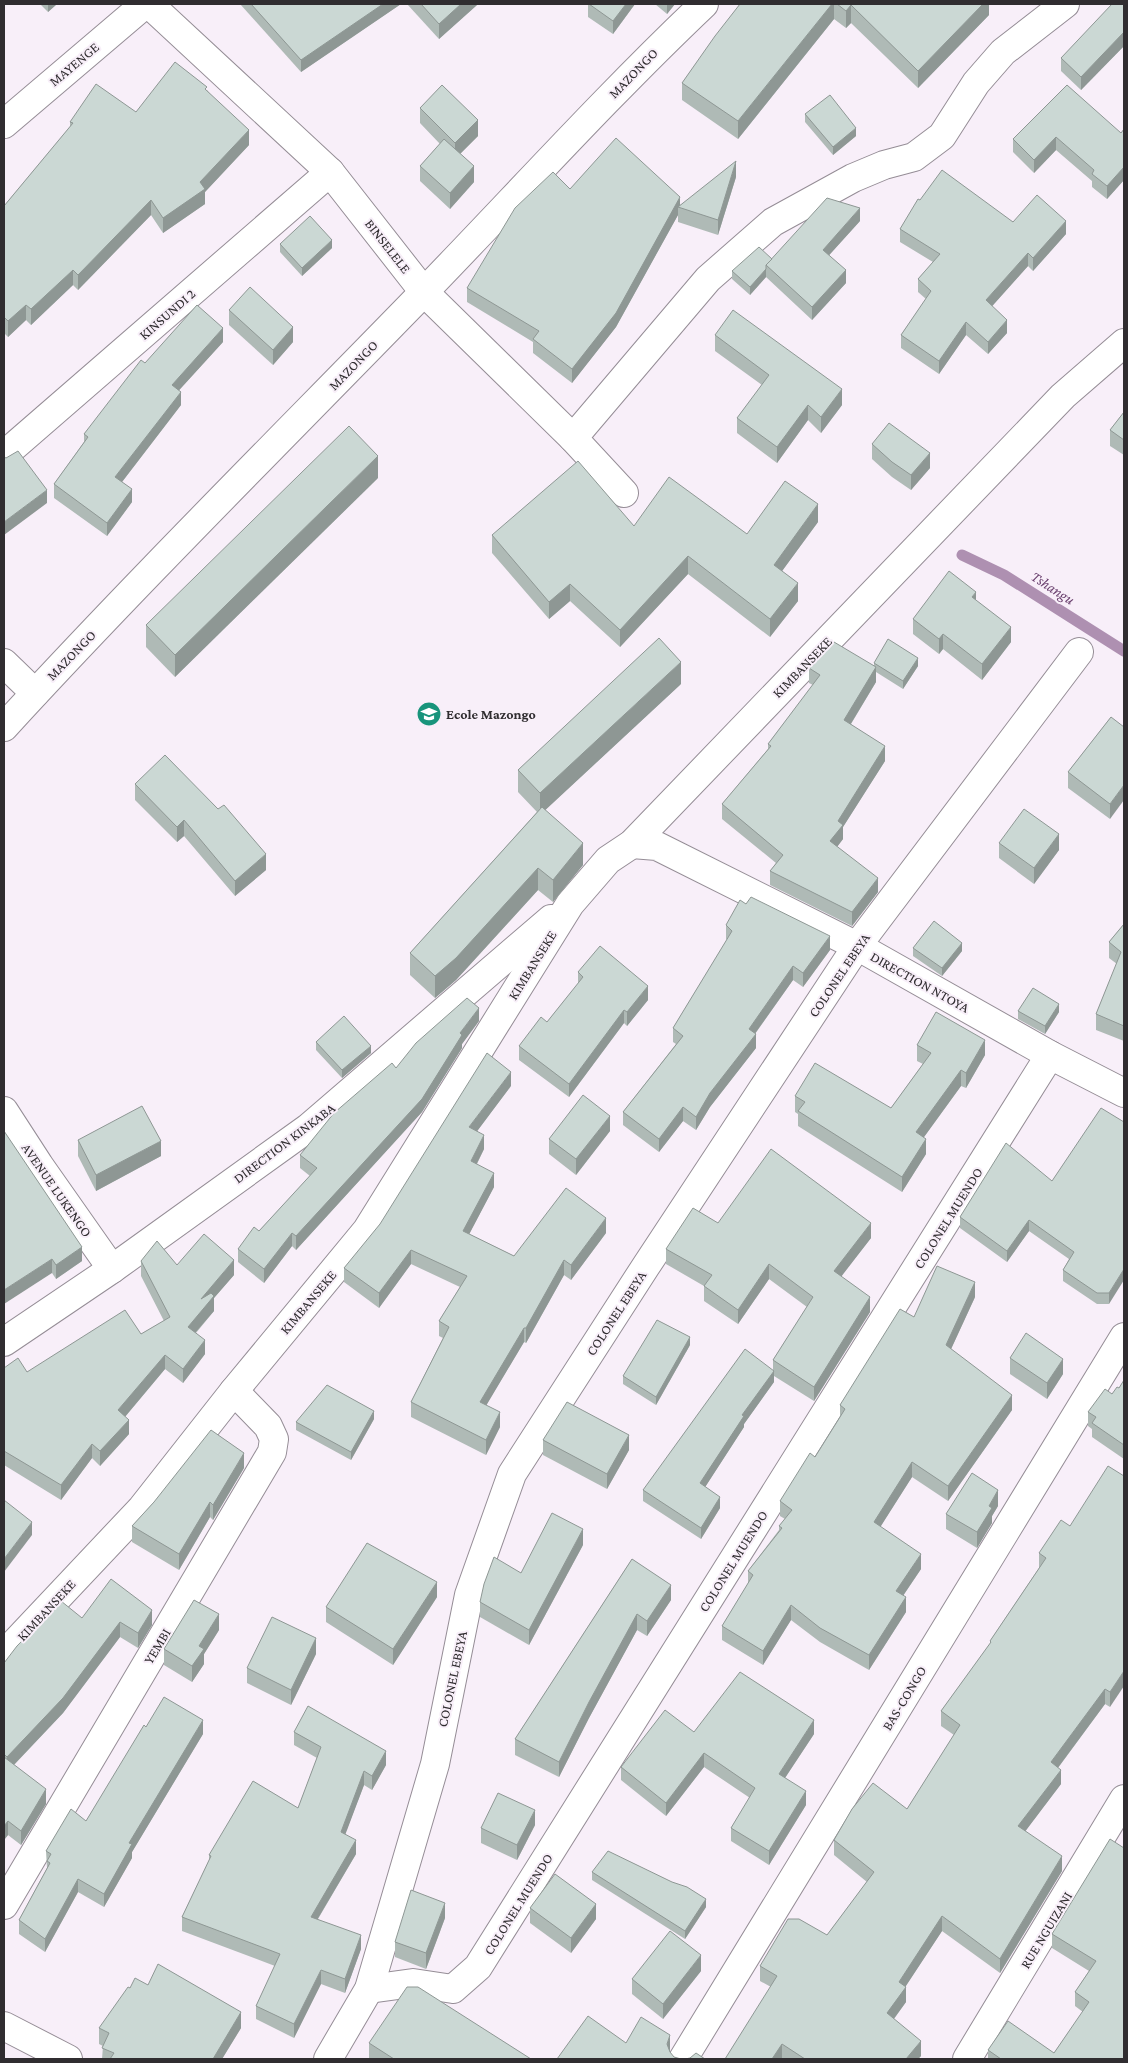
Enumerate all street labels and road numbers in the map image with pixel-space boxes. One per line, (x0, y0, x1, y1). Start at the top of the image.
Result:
street label: MAYENGE (46, 38, 102, 89)
street label: MAZONGO (605, 45, 661, 101)
street label: BINSELELE (362, 216, 414, 277)
street label: KINSUNDI 2 (136, 285, 199, 343)
street label: MAZONGO (325, 337, 381, 393)
street label: MAZONGO (43, 627, 99, 683)
street label: KIMBANSEKE (769, 633, 835, 701)
street label: KIMBANSEKE (504, 927, 560, 1003)
street label: COLONEL EBEYA (805, 930, 873, 1020)
street label: DIRECTION NTOYA (868, 948, 972, 1016)
street label: DIRECTION KINKABA (230, 1100, 338, 1186)
street label: AVENUE LUKENGO (19, 1140, 95, 1240)
street label: COLONEL MUENDO (910, 1164, 986, 1272)
street label: KIMBANSEKE (277, 1267, 340, 1337)
street label: COLONEL EBEYA (583, 1268, 649, 1358)
street label: COLONEL MUENDO (695, 1507, 771, 1615)
street label: KIMBANSEKE (13, 1576, 79, 1644)
street label: YEMBI (140, 1625, 174, 1667)
street label: COLONEL EBEYA (434, 1630, 470, 1728)
street label: BAS-CONGO (879, 1663, 929, 1733)
street label: COLONEL MUENDO (480, 1850, 556, 1958)
street label: RUE NGUIZANI (1017, 1889, 1075, 1971)

